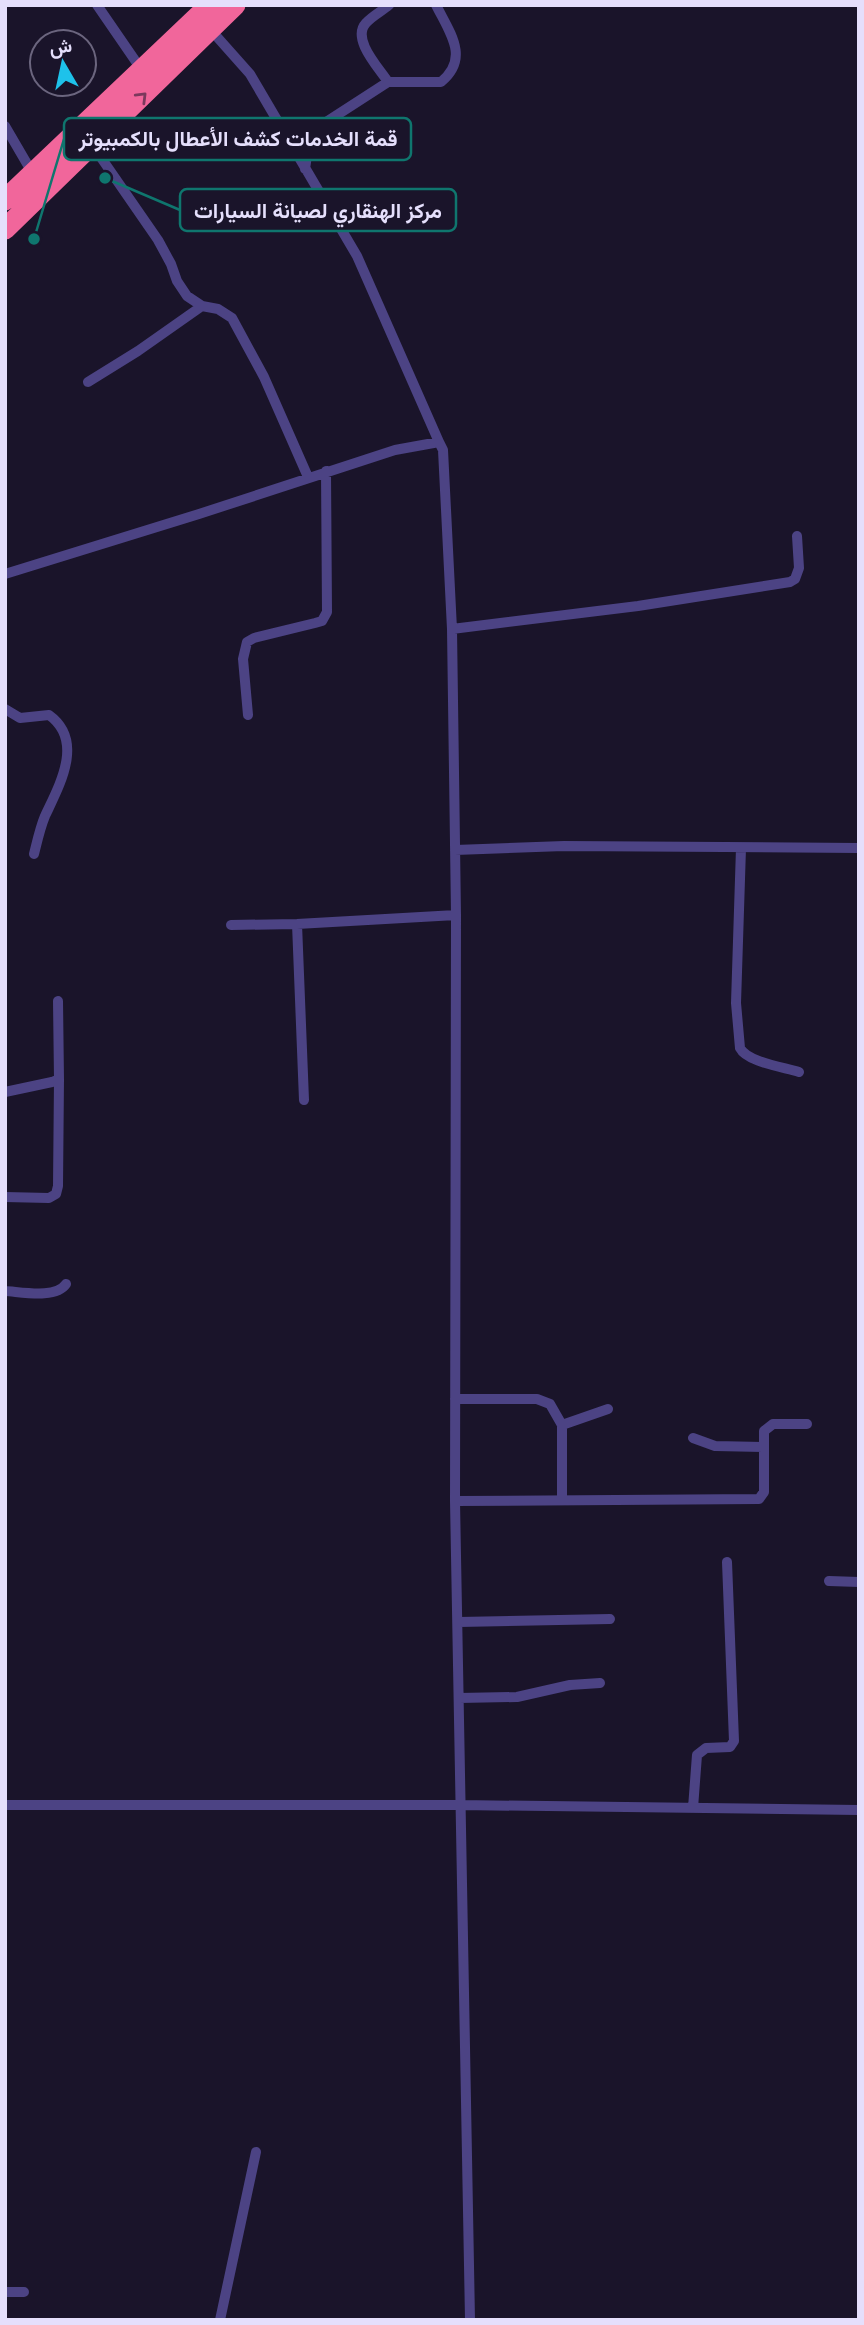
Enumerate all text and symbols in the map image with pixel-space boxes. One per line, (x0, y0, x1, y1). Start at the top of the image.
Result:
north arrow (28, 28, 98, 98)
text: ش (47, 34, 74, 60)
one-way arrow (134, 92, 147, 105)
callout: قمة الخدمات كشف الأعطال بالكمبيوتر (64, 118, 411, 160)
text: قمة الخدمات كشف الأعطال بالكمبيوتر (78, 126, 397, 152)
callout: مركز الهنقاري لصيانة السيارات (180, 189, 456, 231)
text: مركز الهنقاري لصيانة السيارات (194, 199, 442, 228)

